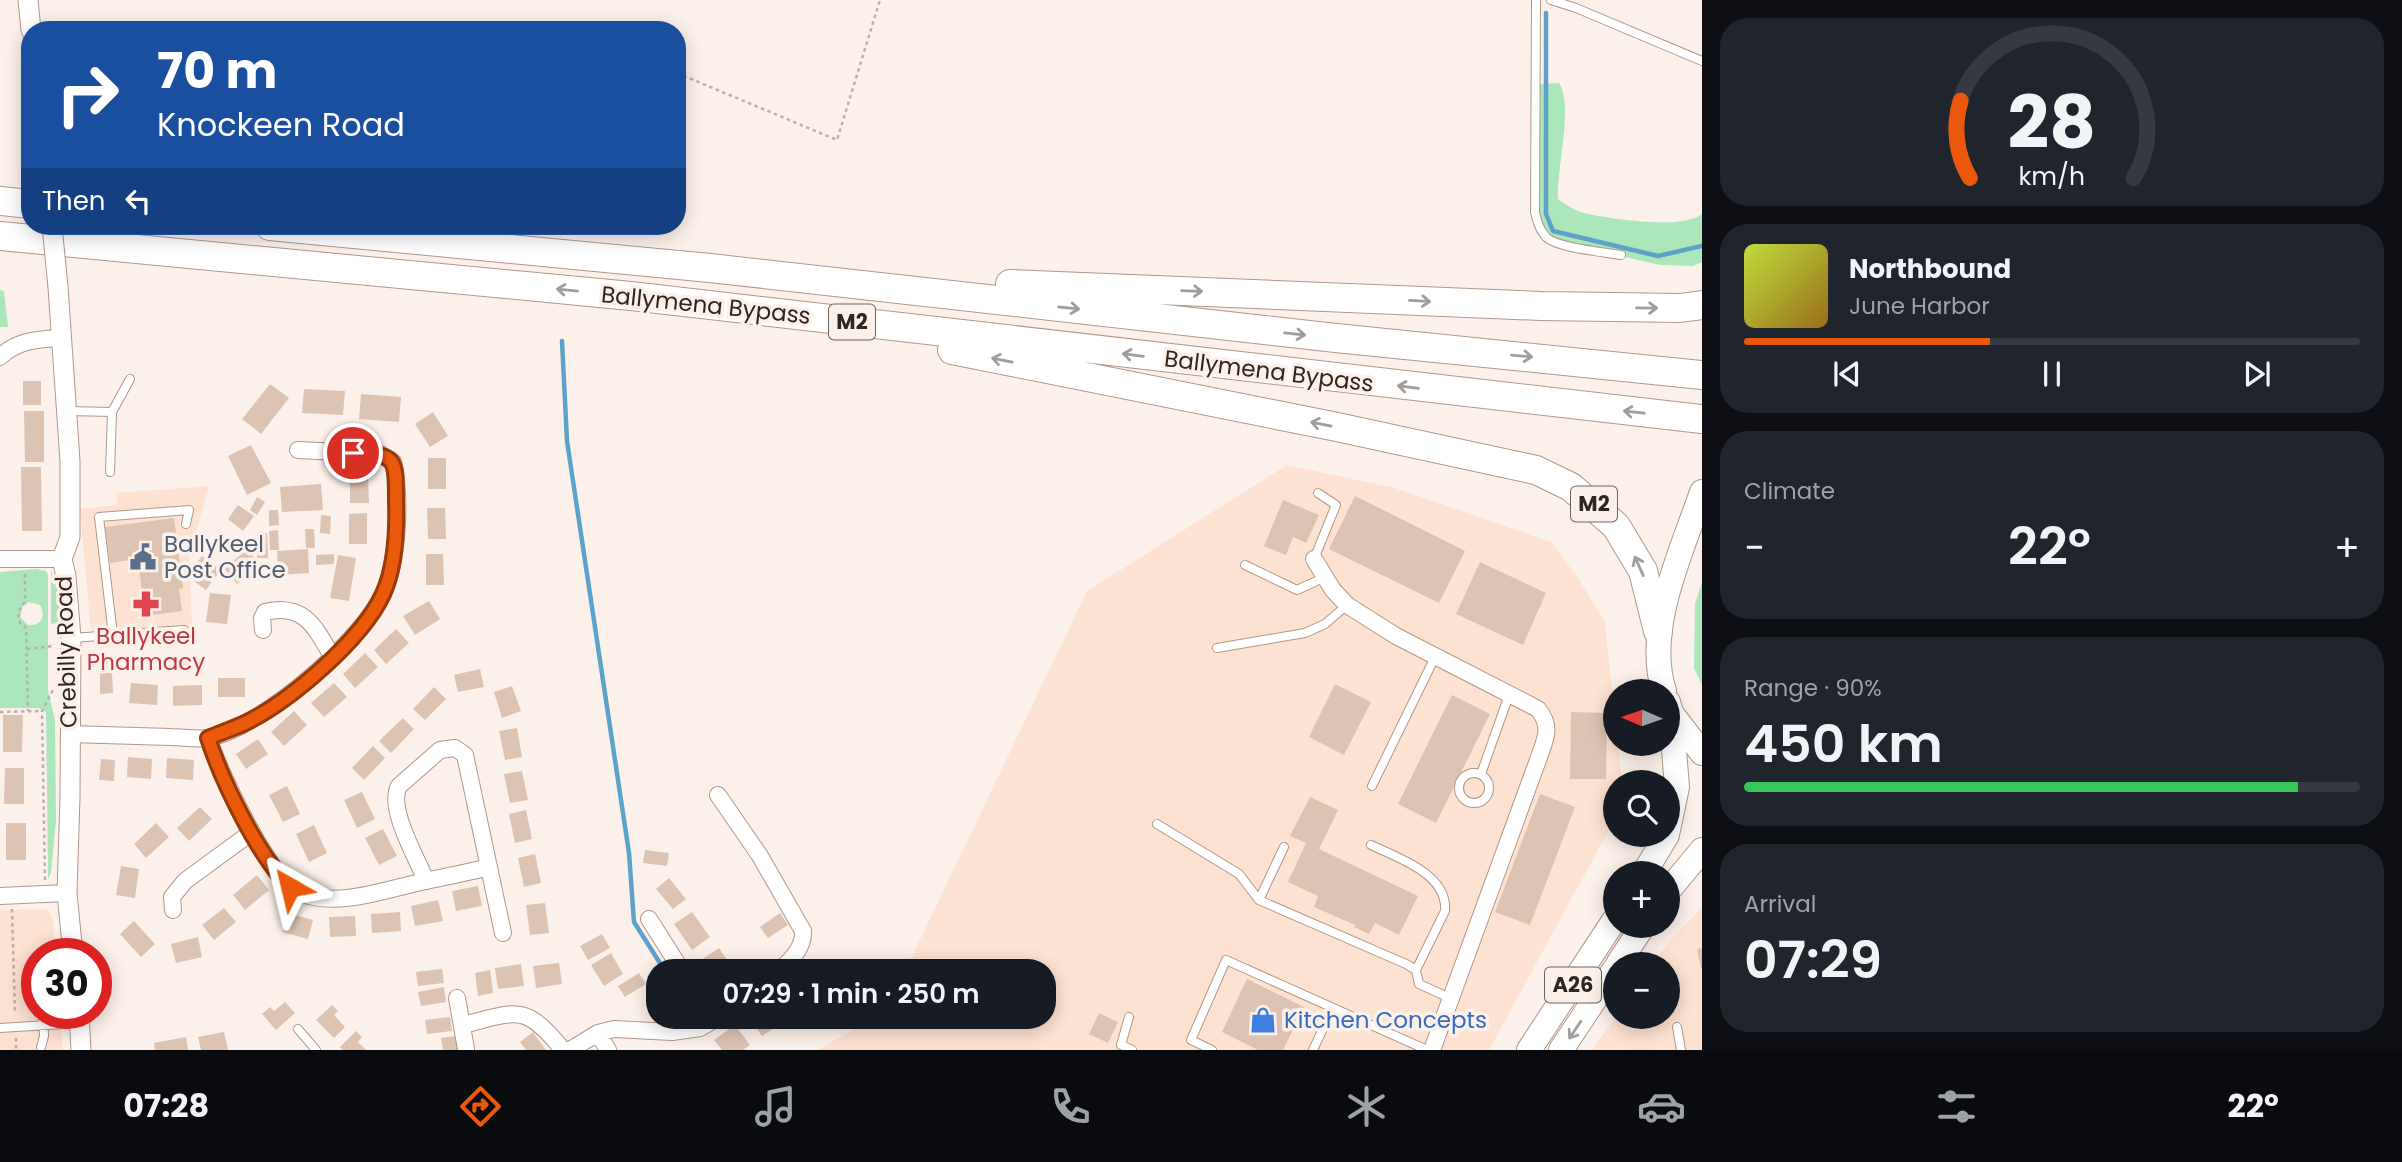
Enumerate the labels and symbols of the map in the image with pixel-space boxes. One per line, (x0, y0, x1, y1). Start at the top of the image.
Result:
street label: Ballymena Bypass (600, 278, 812, 332)
one-way arrow (556, 283, 578, 296)
one-way arrow (1180, 285, 1203, 298)
one-way arrow (1408, 294, 1431, 307)
one-way arrow (1635, 301, 1658, 315)
one-way arrow (1058, 302, 1080, 315)
road number: M2 (829, 304, 875, 340)
one-way arrow (1284, 327, 1306, 340)
street label: Ballymena Bypass (1163, 342, 1375, 400)
one-way arrow (1123, 348, 1145, 361)
one-way arrow (1510, 350, 1533, 363)
one-way arrow (991, 352, 1014, 366)
one-way arrow (1397, 381, 1420, 394)
one-way arrow (1623, 405, 1646, 418)
one-way arrow (1310, 416, 1333, 430)
pin (323, 423, 383, 483)
road number: M2 (1571, 486, 1617, 522)
place label: Ballykeel Post Office (164, 528, 286, 586)
public building icon: Ballykeel Post Office (128, 542, 158, 572)
one-way arrow (1632, 556, 1645, 577)
street label: Crebilly Road (47, 575, 85, 729)
pharmacy icon: Ballykeel Pharmacy (131, 589, 161, 619)
place label: Ballykeel Pharmacy (87, 620, 205, 678)
north arrow (1603, 679, 1680, 756)
position arrow (253, 850, 327, 924)
speed limit sign: 30 (21, 938, 112, 1029)
road number: A26 (1545, 968, 1601, 1002)
place label: Kitchen Concepts (1284, 1004, 1487, 1036)
shop icon: Kitchen Concepts (1248, 1005, 1278, 1035)
one-way arrow (1568, 1020, 1582, 1039)

